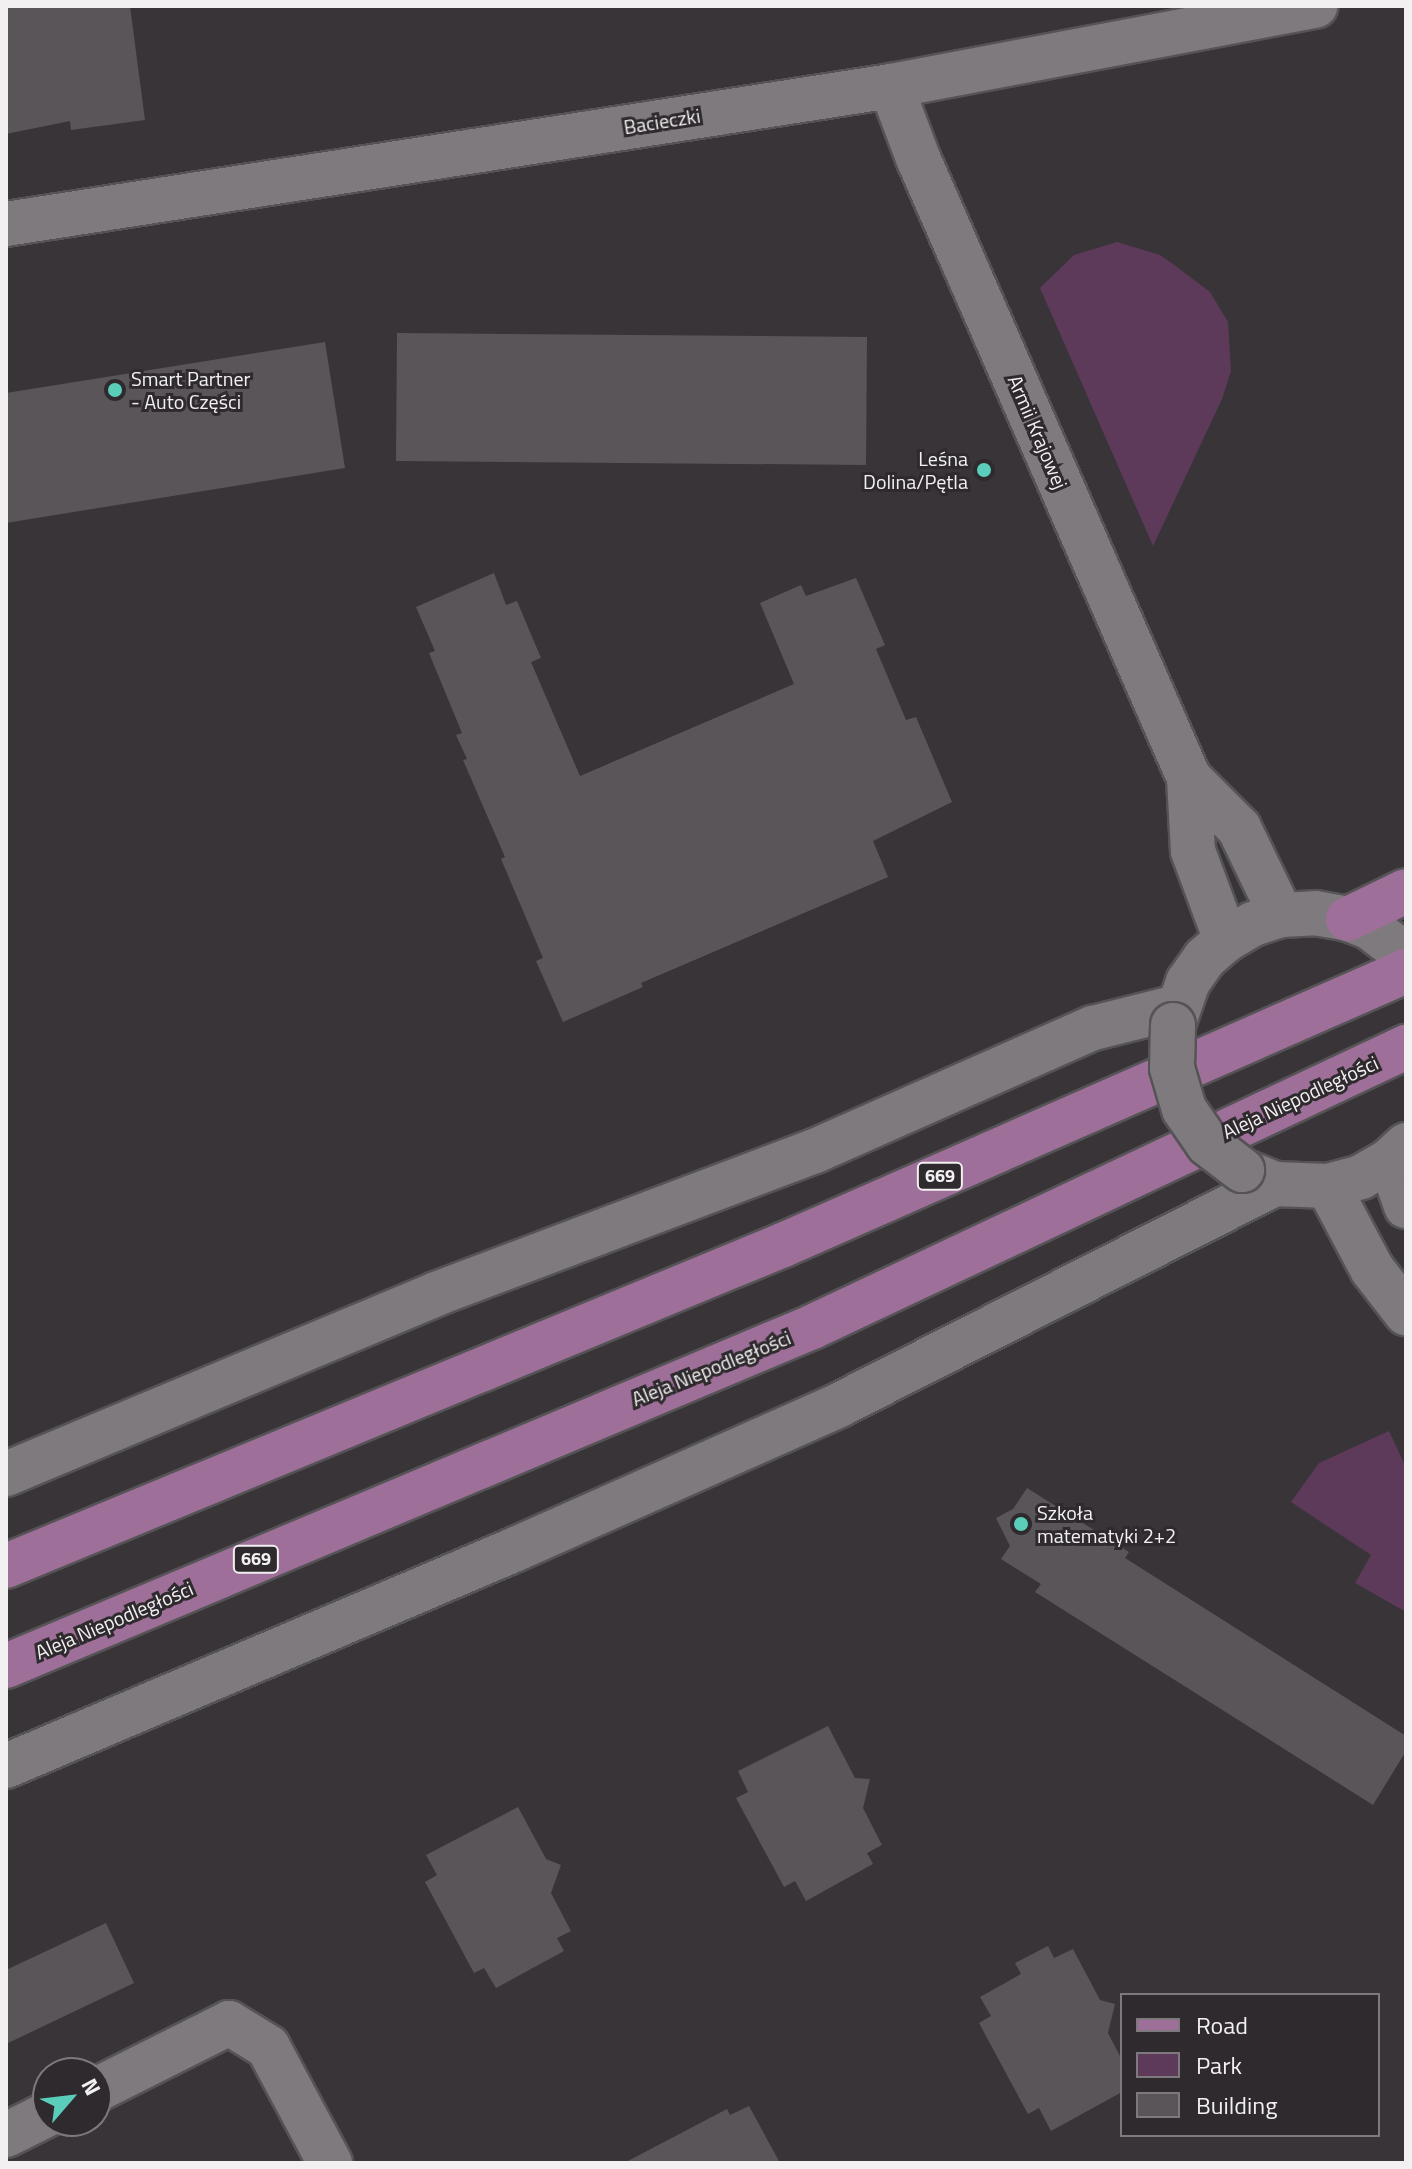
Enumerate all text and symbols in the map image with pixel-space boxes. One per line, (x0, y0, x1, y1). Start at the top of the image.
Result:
street label: Bacieczki (622, 103, 702, 139)
place label: Smart Partner - Auto Części (131, 366, 250, 413)
street label: Armii Krajowej (1003, 371, 1073, 493)
marker: Smart Partner - Auto Części (106, 381, 124, 399)
place label: Leśna Dolina/Pętla (863, 446, 968, 493)
marker: Leśna Dolina/Pętla (975, 461, 993, 479)
street label: Aleja Niepodległości (1218, 1050, 1382, 1144)
road number: 669 (916, 1162, 964, 1190)
street label: Aleja Niepodległości (628, 1325, 794, 1411)
place label: Szkoła matematyki 2+2 (1037, 1500, 1176, 1547)
marker: Szkoła matematyki 2+2 (1012, 1515, 1030, 1533)
road number: 669 (232, 1545, 280, 1573)
street label: Aleja Niepodległości (31, 1576, 197, 1664)
legend (1120, 1993, 1380, 2137)
text: Road (1196, 2007, 1248, 2043)
text: Park (1196, 2047, 1242, 2083)
north arrow (32, 2057, 112, 2137)
text: N (73, 2072, 110, 2101)
text: Building (1196, 2087, 1278, 2123)

